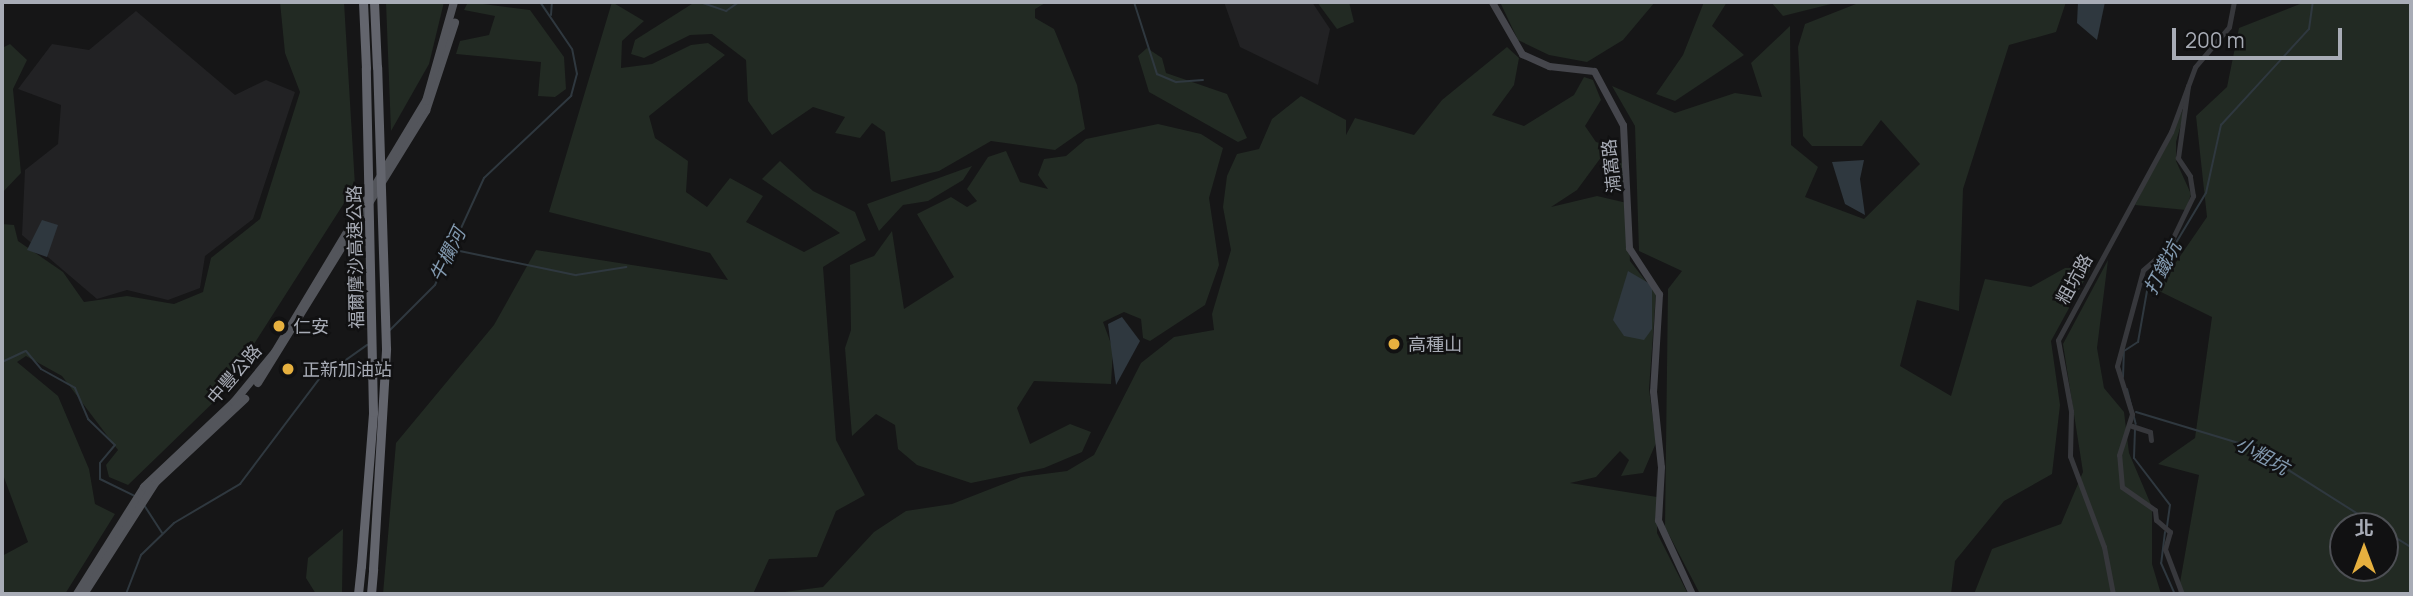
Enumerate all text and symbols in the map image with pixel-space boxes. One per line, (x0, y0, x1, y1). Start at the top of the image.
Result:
scale bar (2175, 14, 2345, 58)
text: 200 m (2185, 26, 2245, 54)
street label: 湳窩路 (1597, 138, 1625, 194)
street label: 福爾摩沙高速公路 (343, 185, 367, 329)
water label: 牛欄河 (425, 224, 471, 286)
water label: 打鐵坑 (2140, 237, 2186, 299)
street label: 粗坑路 (2051, 250, 2097, 308)
place label: 仁安 (293, 315, 329, 337)
marker: 仁安 (271, 318, 287, 334)
place label: 高種山 (1408, 333, 1462, 355)
marker: 高種山 (1386, 336, 1402, 352)
street label: 中豐公路 (202, 340, 266, 408)
place label: 正新加油站 (302, 358, 392, 380)
marker: 正新加油站 (280, 361, 296, 377)
water label: 小粗坑 (2232, 432, 2292, 480)
north arrow (2329, 512, 2399, 582)
text: 北 (2354, 515, 2374, 541)

